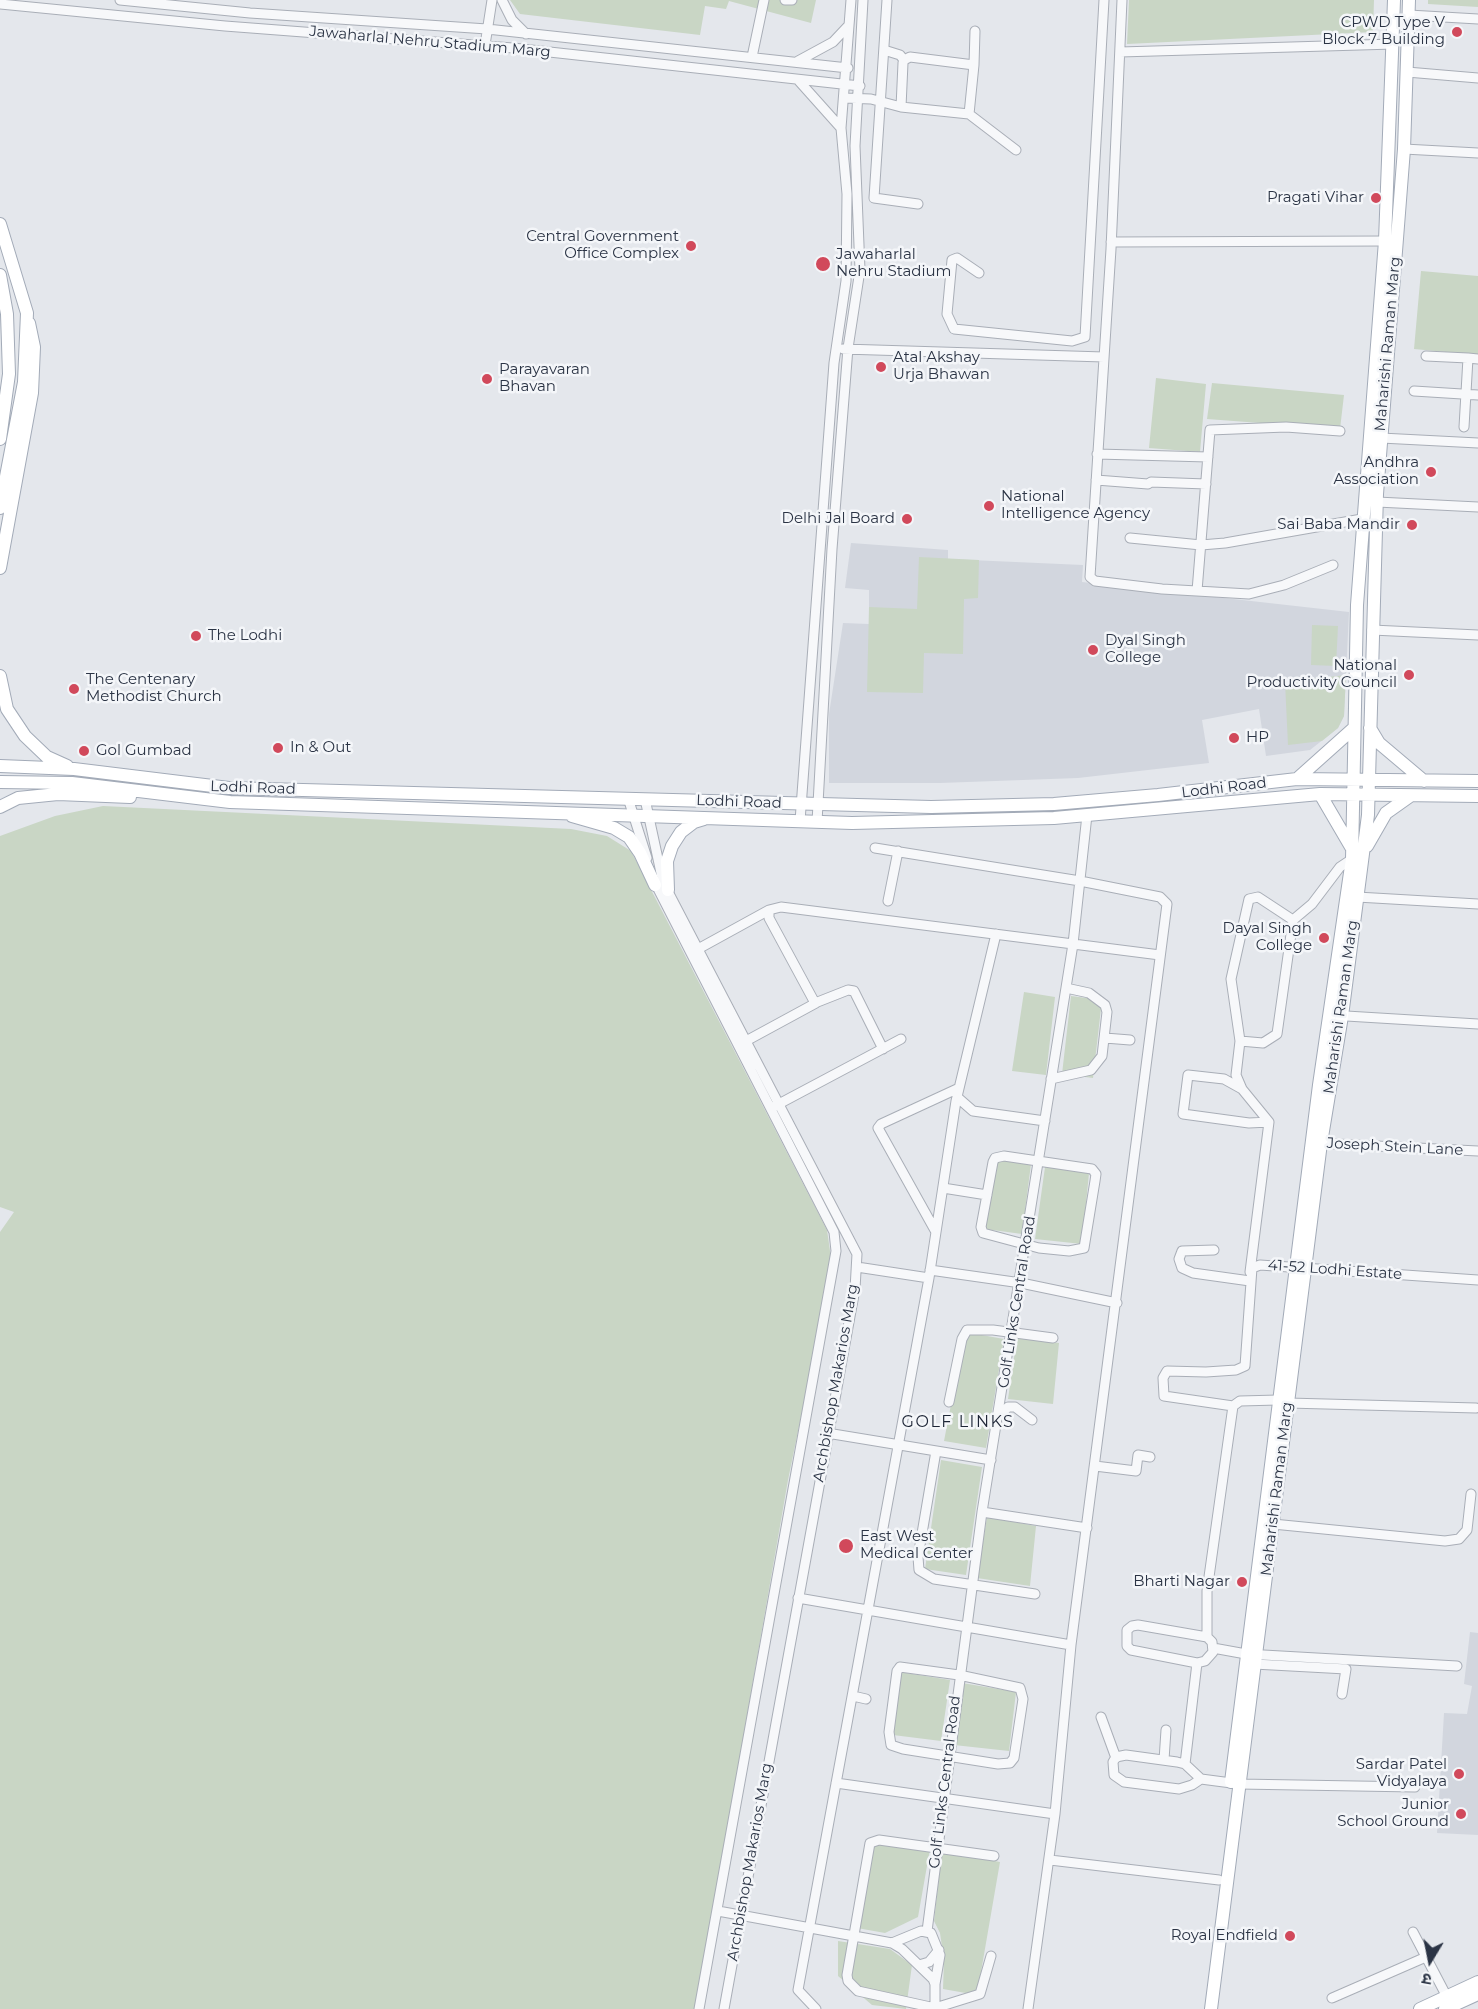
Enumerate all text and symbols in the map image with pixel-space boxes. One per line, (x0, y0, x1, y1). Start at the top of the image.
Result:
place label: CPWD Type V Block 7 Building (1322, 14, 1445, 49)
street label: Jawaharlal Nehru Stadium Marg (308, 22, 552, 62)
marker: CPWD Type V Block 7 Building (1450, 25, 1464, 39)
place label: Pragati Vihar (1267, 189, 1364, 207)
marker: Pragati Vihar (1369, 191, 1383, 205)
place label: Central Government Office Complex (526, 228, 679, 263)
marker: Central Government Office Complex (684, 239, 698, 253)
place label: Jawaharlal Nehru Stadium (836, 246, 951, 281)
marker: Jawaharlal Nehru Stadium (814, 255, 832, 273)
street label: Maharishi Raman Marg (1371, 256, 1405, 432)
place label: Atal Akshay Urja Bhawan (893, 349, 990, 384)
marker: Atal Akshay Urja Bhawan (874, 360, 888, 374)
place label: Parayavaran Bhavan (499, 361, 590, 396)
marker: Parayavaran Bhavan (480, 372, 494, 386)
place label: Andhra Association (1333, 454, 1419, 489)
marker: Andhra Association (1424, 465, 1438, 479)
place label: National Intelligence Agency (1001, 488, 1150, 523)
marker: National Intelligence Agency (982, 499, 996, 513)
place label: Delhi Jal Board (782, 510, 895, 528)
marker: Delhi Jal Board (900, 512, 914, 526)
place label: Sai Baba Mandir (1277, 516, 1400, 534)
marker: Sai Baba Mandir (1405, 518, 1419, 532)
place label: The Lodhi (208, 627, 282, 645)
marker: The Lodhi (189, 629, 203, 643)
place label: Dyal Singh College (1105, 632, 1186, 667)
marker: Dyal Singh College (1086, 643, 1100, 657)
place label: National Productivity Council (1246, 657, 1397, 692)
marker: National Productivity Council (1402, 668, 1416, 682)
place label: The Centenary Methodist Church (86, 671, 222, 706)
marker: The Centenary Methodist Church (67, 682, 81, 696)
place label: HP (1246, 729, 1269, 747)
marker: HP (1227, 731, 1241, 745)
place label: In & Out (290, 739, 351, 757)
marker: In & Out (271, 741, 285, 755)
place label: Gol Gumbad (96, 742, 192, 760)
marker: Gol Gumbad (77, 744, 91, 758)
street label: Lodhi Road (1180, 774, 1268, 802)
street label: Lodhi Road (210, 778, 296, 798)
street label: Lodhi Road (696, 792, 782, 812)
street label: Maharishi Raman Marg (1320, 919, 1362, 1095)
place label: Dayal Singh College (1223, 920, 1312, 955)
marker: Dayal Singh College (1317, 931, 1331, 945)
street label: Joseph Stein Lane (1326, 1134, 1464, 1160)
street label: Golf Links Central Road (994, 1215, 1040, 1389)
street label: 41-52 Lodhi Estate (1267, 1256, 1403, 1284)
street label: Archbishop Makarios Marg (810, 1283, 862, 1483)
street label: Maharishi Raman Marg (1257, 1401, 1297, 1577)
district label: GOLF LINKS (902, 1412, 1014, 1432)
place label: East West Medical Center (860, 1528, 973, 1563)
marker: East West Medical Center (837, 1537, 855, 1555)
place label: Bharti Nagar (1133, 1573, 1230, 1591)
marker: Bharti Nagar (1235, 1575, 1249, 1589)
street label: Golf Links Central Road (925, 1695, 965, 1869)
place label: Sardar Patel Vidyalaya (1356, 1756, 1447, 1791)
street label: Archbishop Makarios Marg (724, 1762, 776, 1962)
marker: Sardar Patel Vidyalaya (1452, 1767, 1466, 1781)
place label: Junior School Ground (1337, 1796, 1449, 1831)
marker: Junior School Ground (1454, 1807, 1468, 1821)
place label: Royal Endfield (1171, 1927, 1278, 1945)
marker: Royal Endfield (1283, 1929, 1297, 1943)
north arrow (1400, 1931, 1460, 1991)
text: उ (1421, 1969, 1433, 1989)

